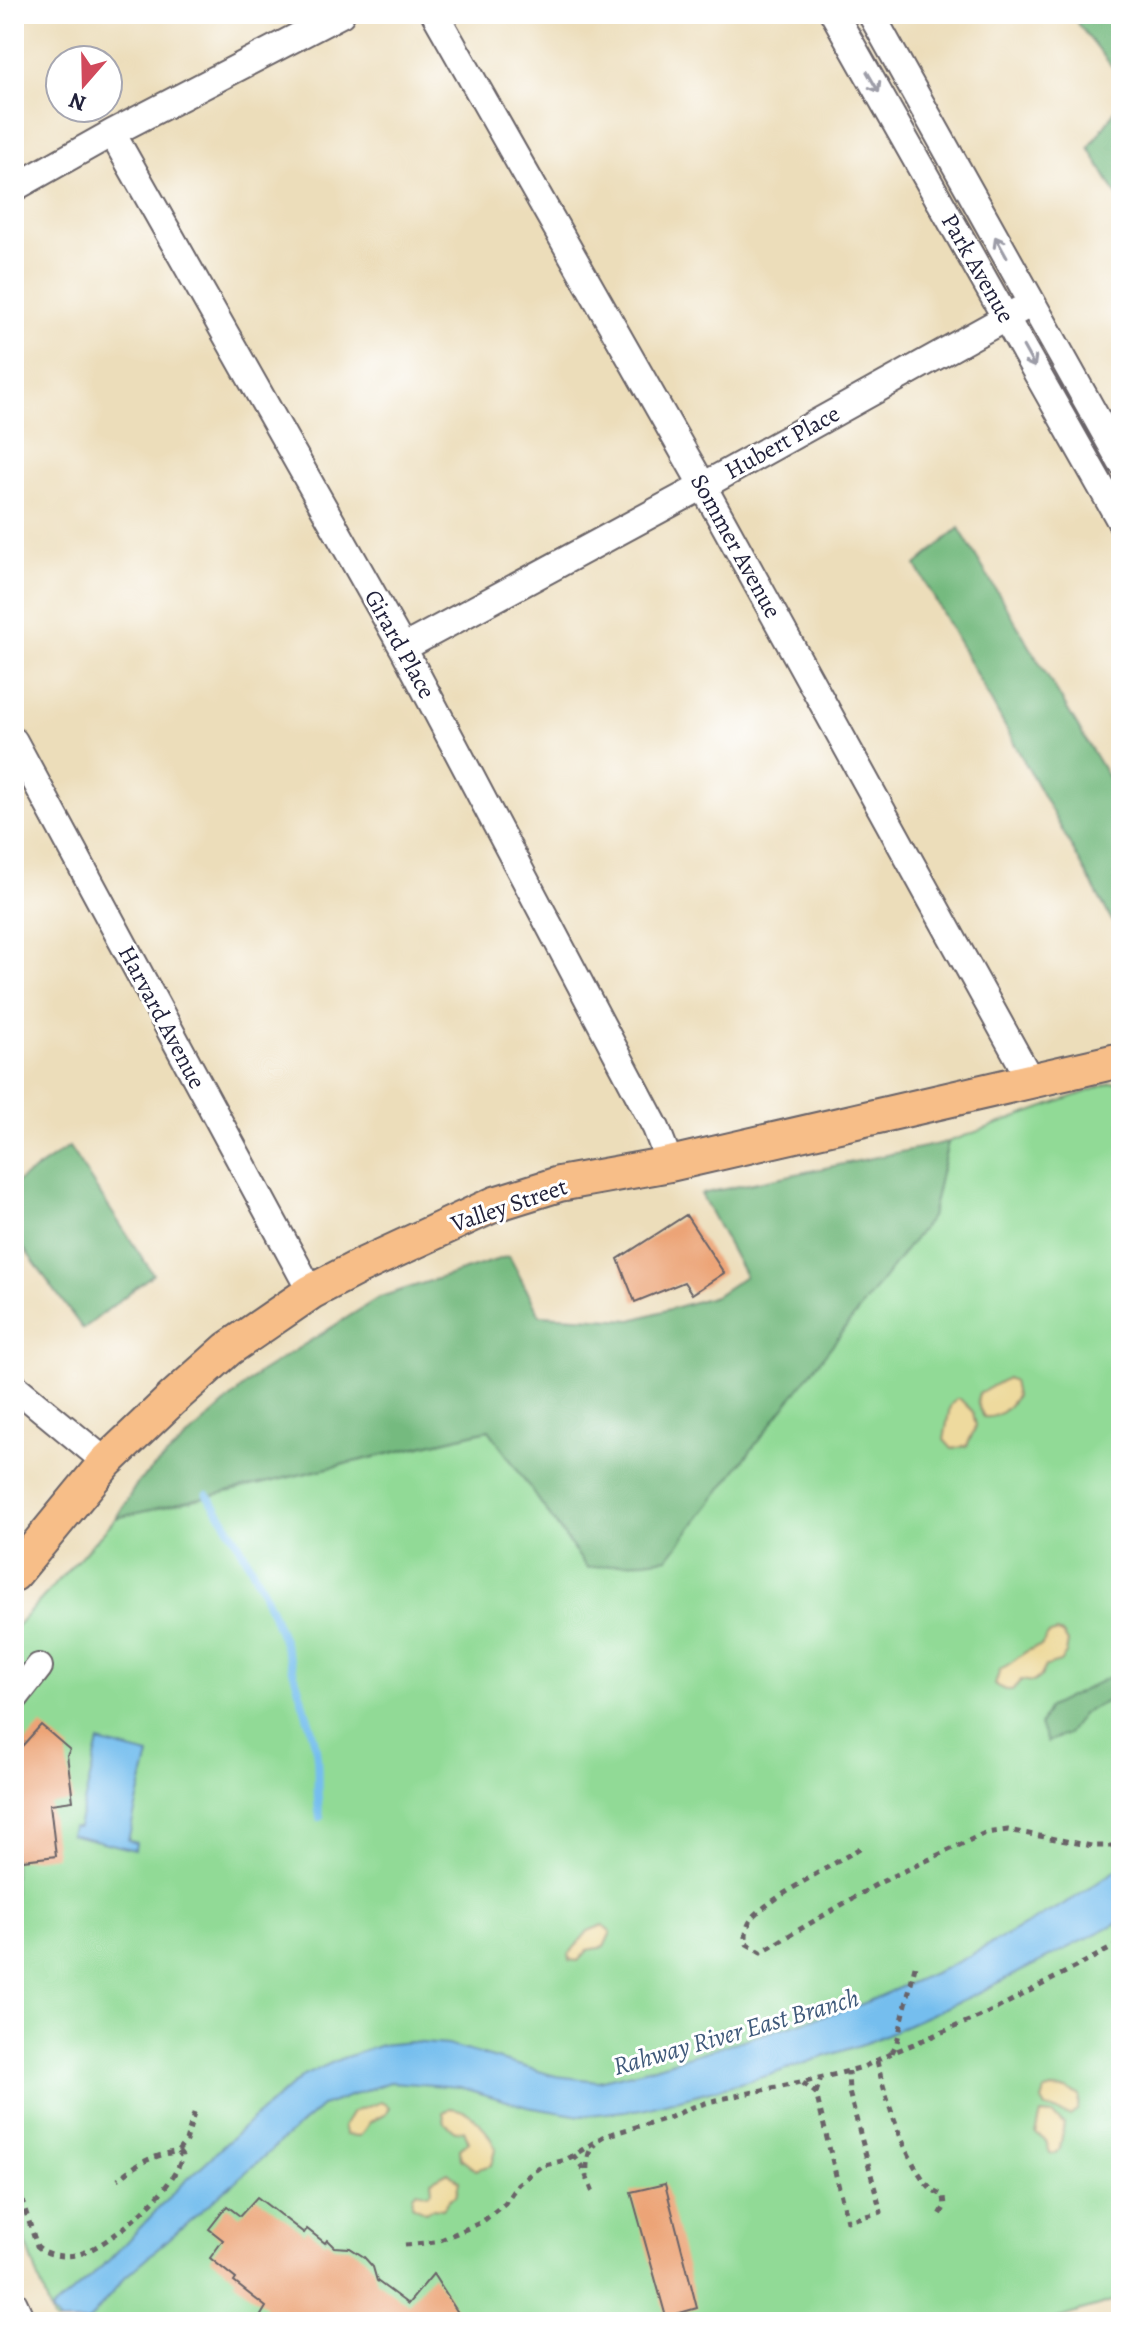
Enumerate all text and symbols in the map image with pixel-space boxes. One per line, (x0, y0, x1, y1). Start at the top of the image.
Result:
north arrow (44, 44, 124, 124)
one-way arrow (865, 70, 881, 93)
text: N (65, 85, 90, 119)
street label: Park Avenue (934, 207, 1022, 329)
one-way arrow (993, 236, 1009, 259)
one-way arrow (1021, 345, 1037, 368)
street label: Hubert Place (719, 397, 845, 487)
street label: Sommer Avenue (683, 468, 789, 624)
street label: Girard Place (357, 584, 443, 704)
street label: Harvard Avenue (111, 940, 213, 1094)
street label: Valley Street (446, 1170, 571, 1240)
water label: Rahway River East Branch (609, 1980, 863, 2084)

